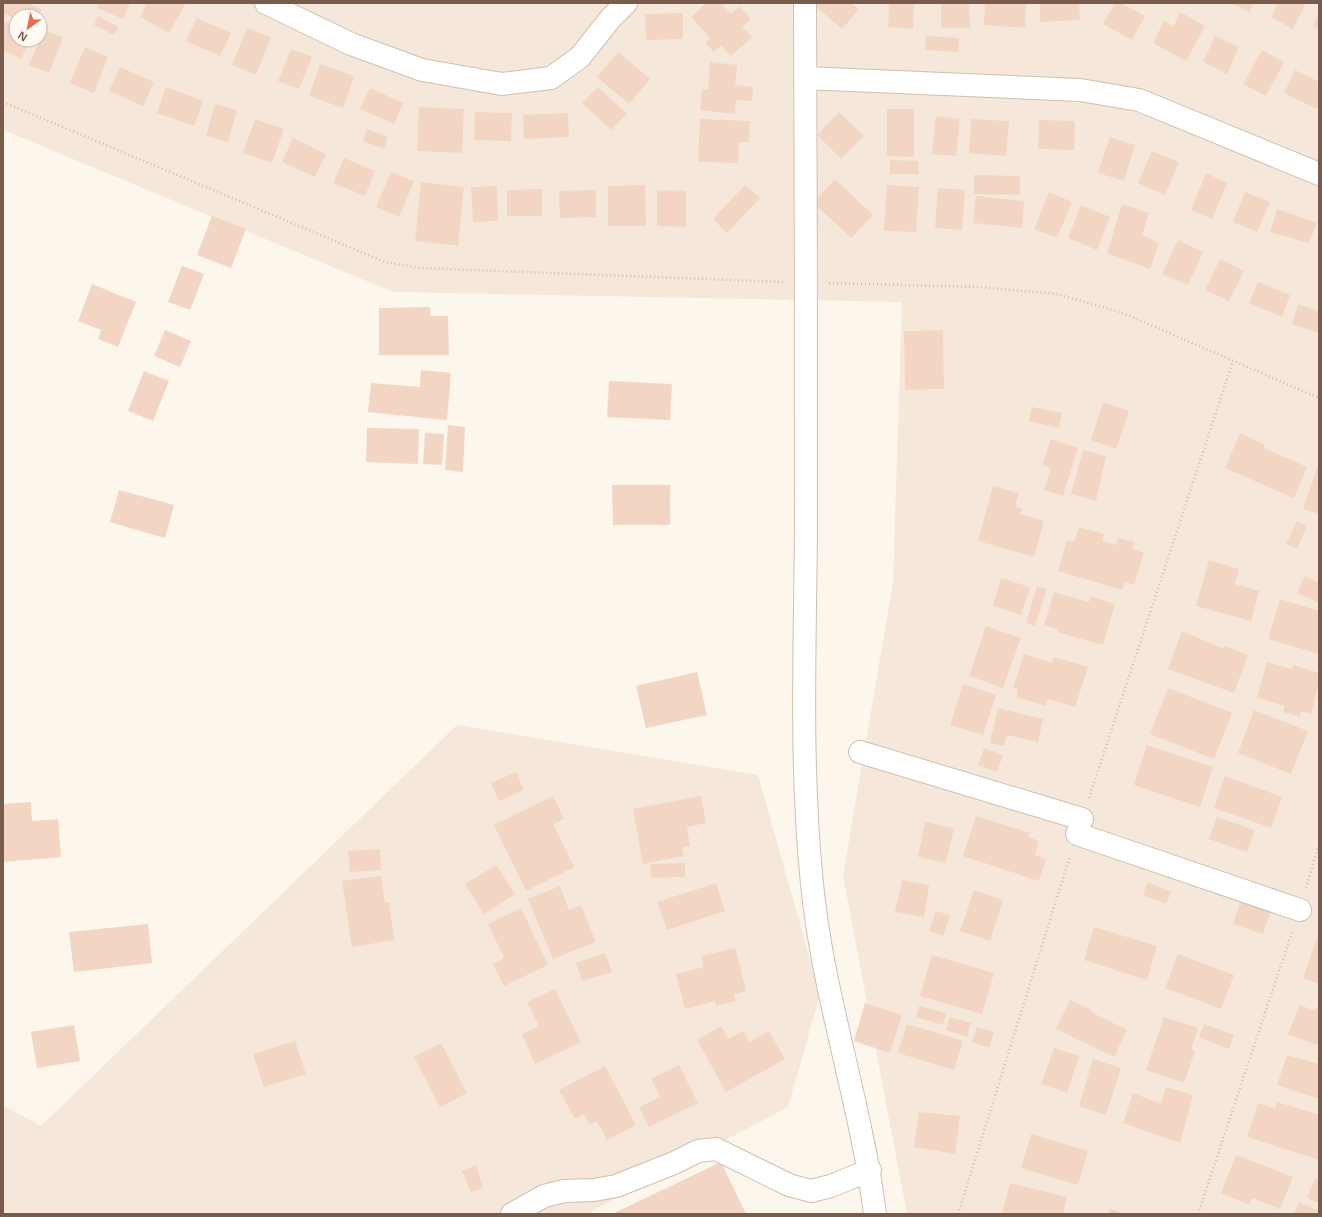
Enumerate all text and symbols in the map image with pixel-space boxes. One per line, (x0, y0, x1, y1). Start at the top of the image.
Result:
north arrow (8, 8, 48, 48)
text: N (14, 28, 30, 46)

